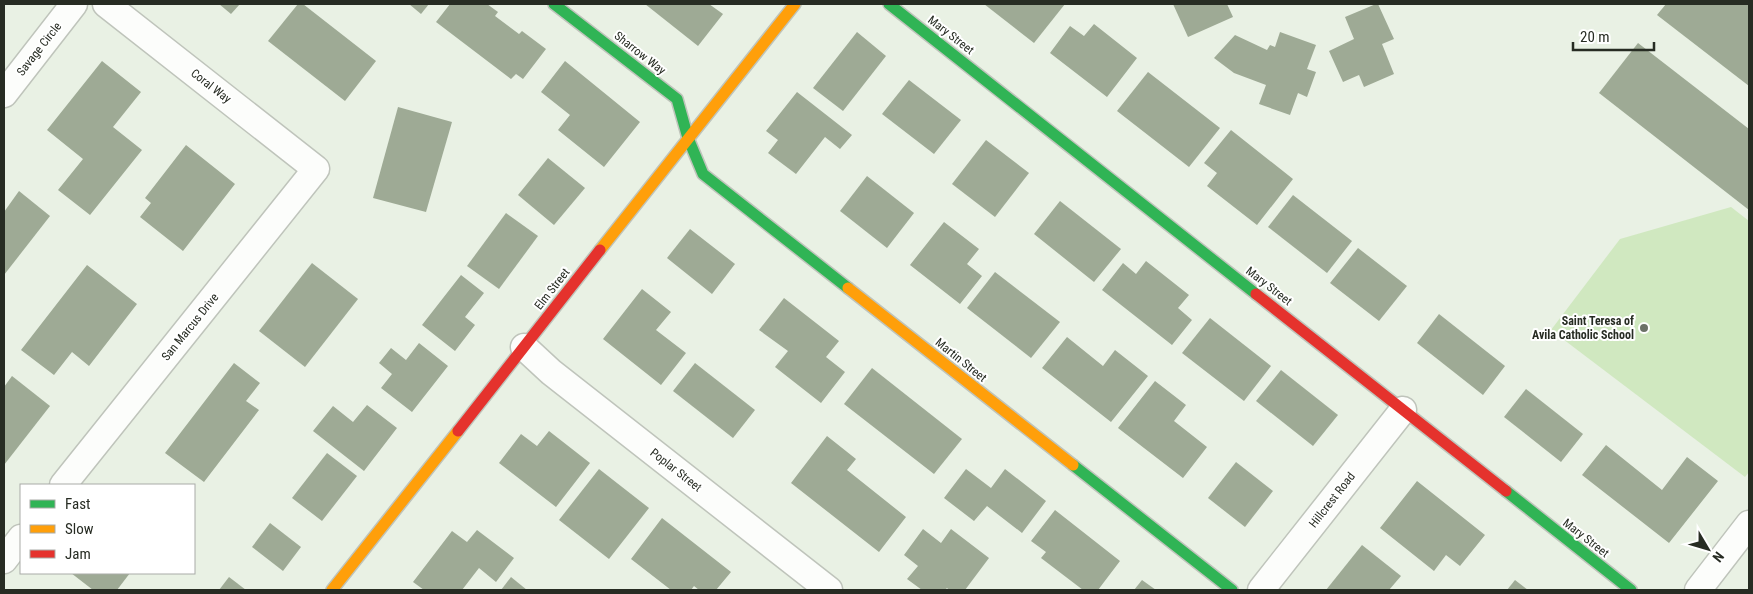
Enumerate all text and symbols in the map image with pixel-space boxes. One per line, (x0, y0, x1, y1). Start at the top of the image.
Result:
street label: Mary Street (925, 13, 977, 58)
street label: Savage Circle (14, 19, 64, 79)
scale bar (1573, 20, 1654, 52)
text: 20 m (1580, 28, 1610, 46)
street label: Sharrow Way (612, 29, 668, 77)
street label: Coral Way (188, 66, 234, 106)
street label: Mary Street (1243, 264, 1295, 309)
street label: Elm Street (532, 265, 573, 312)
street label: San Marcus Drive (159, 290, 222, 363)
place label: Saint Teresa of Avila Catholic School (1532, 314, 1634, 342)
marker: Saint Teresa of Avila Catholic School (1638, 322, 1650, 334)
street label: Martin Street (933, 335, 990, 385)
street label: Poplar Street (647, 446, 705, 495)
street label: Hillcrest Road (1306, 470, 1358, 530)
legend (20, 484, 195, 574)
text: Fast (65, 495, 90, 513)
street label: Mary Street (1560, 516, 1612, 561)
text: Slow (65, 520, 94, 538)
north arrow (1683, 524, 1733, 574)
text: Jam (65, 545, 91, 563)
text: N (1709, 549, 1727, 565)

